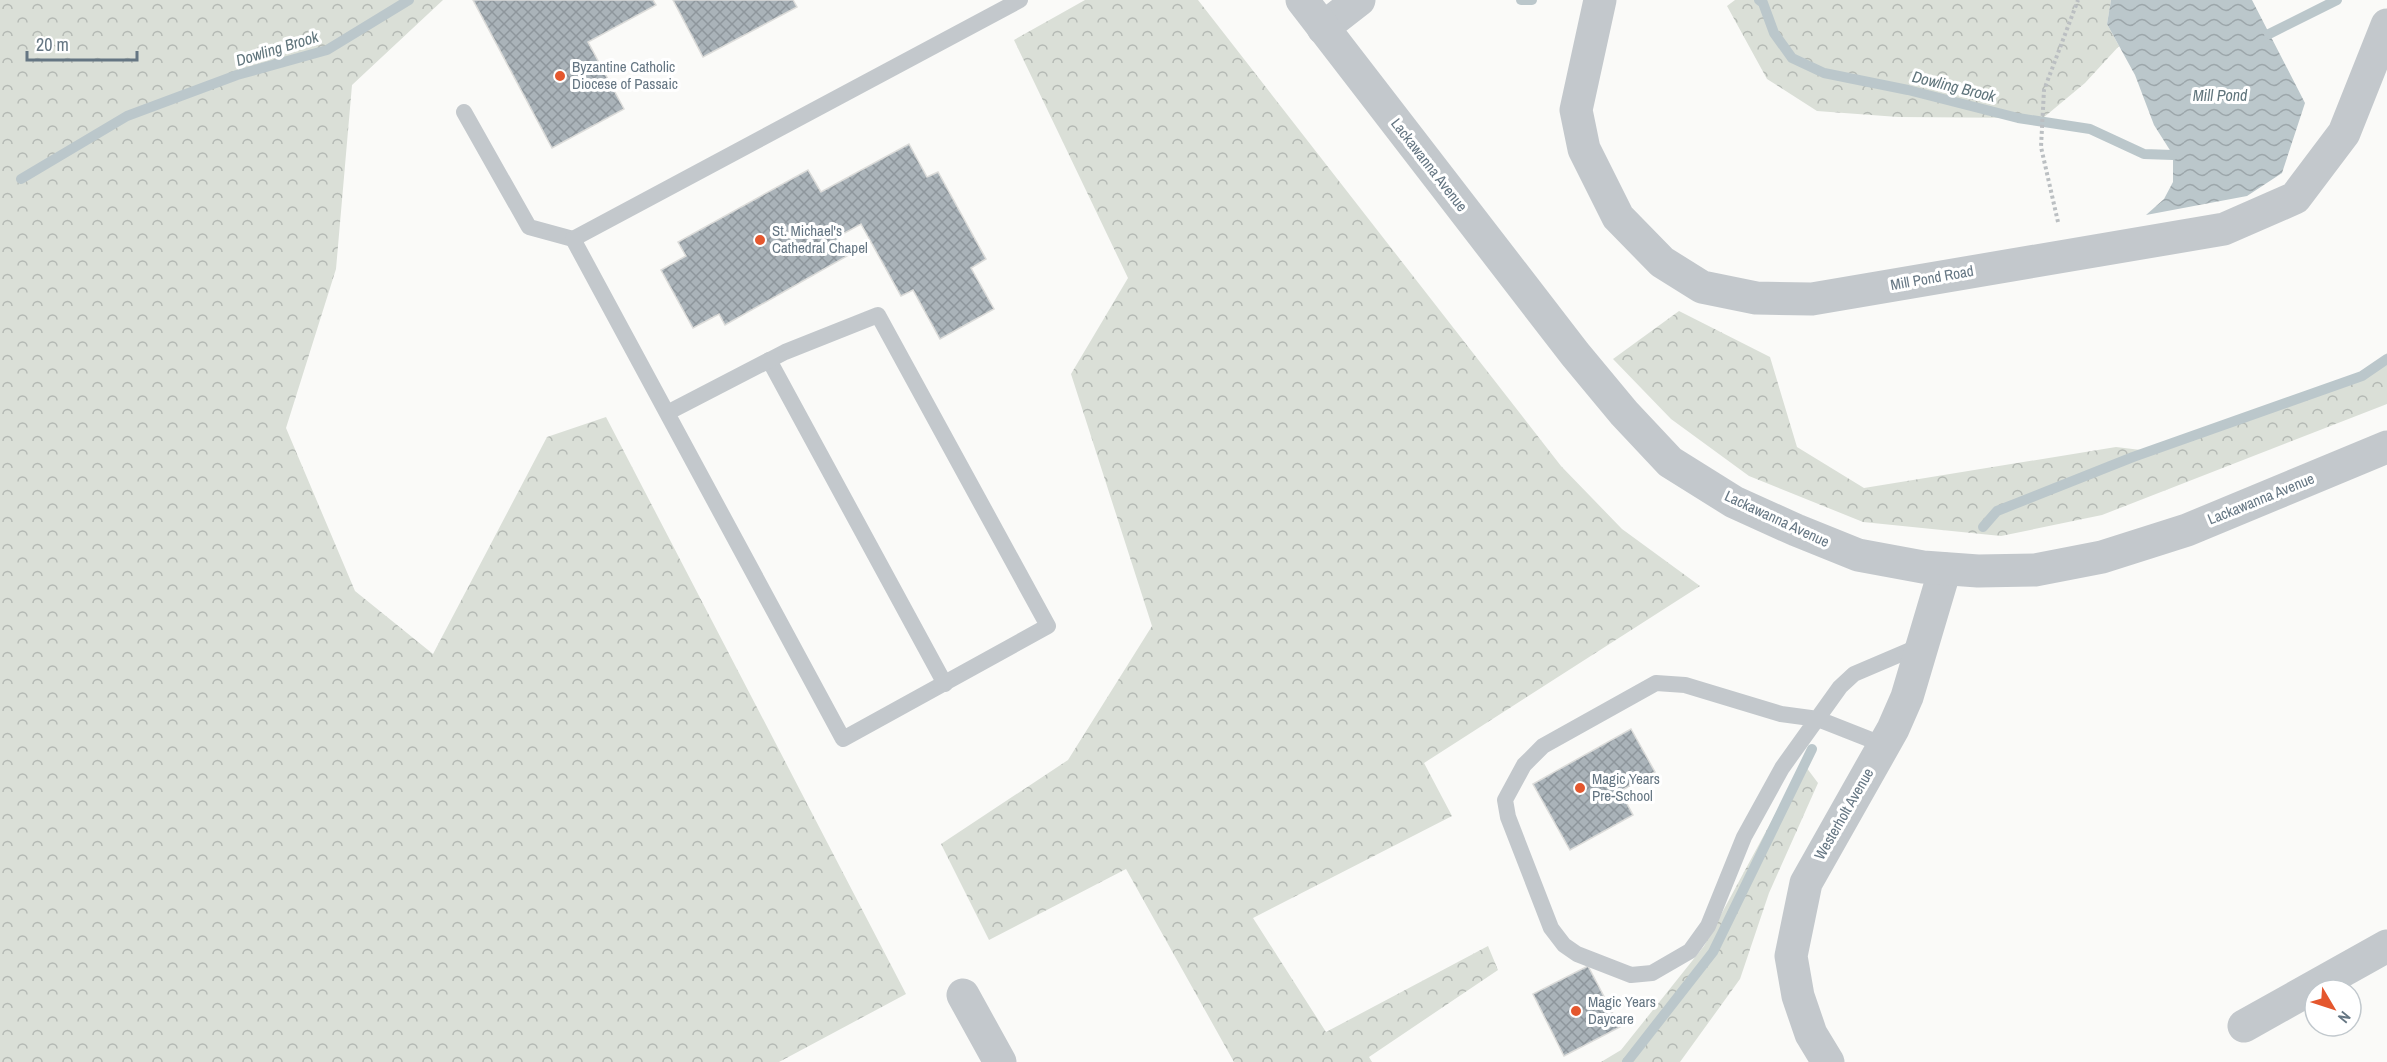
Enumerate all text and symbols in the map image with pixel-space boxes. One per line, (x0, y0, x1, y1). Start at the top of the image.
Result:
scale bar (27, 24, 136, 62)
water label: Dowling Brook (233, 25, 321, 71)
text: 20 m (36, 32, 69, 57)
place label: Byzantine Catholic Diocese of Passaic (572, 56, 678, 94)
water label: Dowling Brook (1910, 65, 1998, 107)
marker: Byzantine Catholic Diocese of Passaic (553, 69, 567, 83)
water label: Mill Pond (2193, 84, 2248, 106)
street label: Lackawanna Avenue (1386, 114, 1473, 216)
place label: St. Michael's Cathedral Chapel (772, 220, 868, 258)
marker: St. Michael's Cathedral Chapel (753, 233, 767, 247)
street label: Mill Pond Road (1889, 260, 1975, 295)
street label: Lackawanna Avenue (2204, 468, 2317, 529)
street label: Lackawanna Avenue (1721, 485, 1833, 552)
street label: Westerholt Avenue (1809, 764, 1878, 864)
place label: Magic Years Pre-School (1592, 768, 1660, 806)
marker: Magic Years Pre-School (1573, 781, 1587, 795)
north arrow (2303, 978, 2363, 1038)
place label: Magic Years Daycare (1588, 991, 1656, 1029)
marker: Magic Years Daycare (1569, 1004, 1583, 1018)
text: N (2333, 1007, 2356, 1028)

